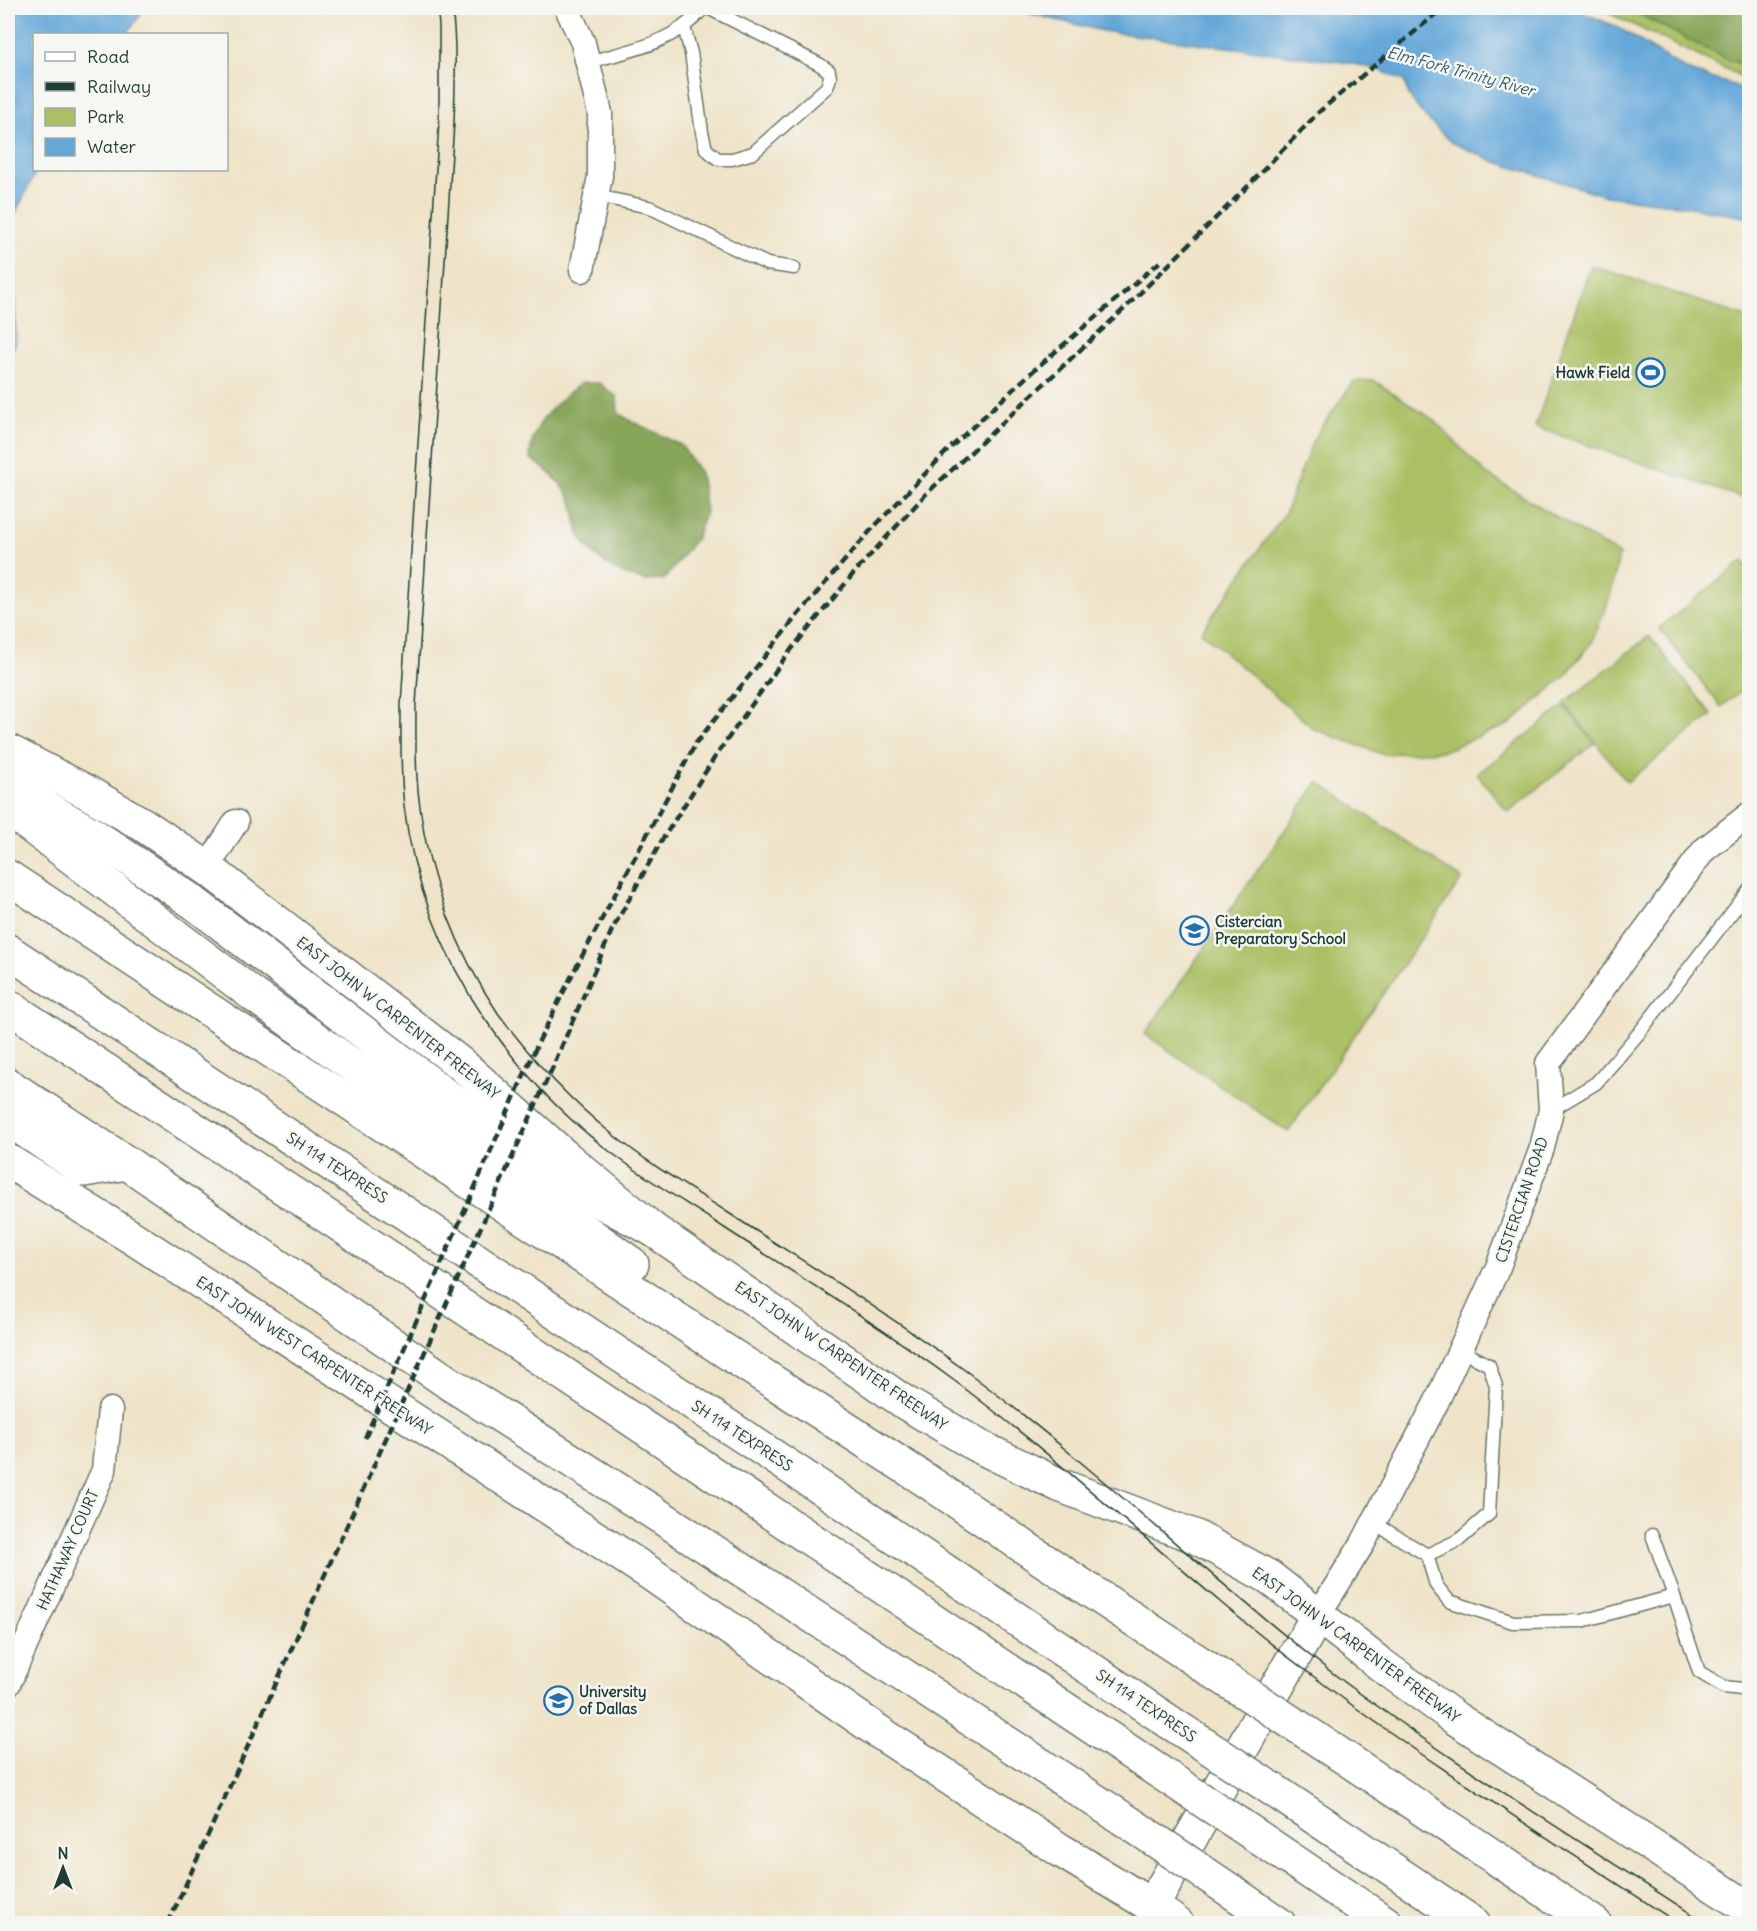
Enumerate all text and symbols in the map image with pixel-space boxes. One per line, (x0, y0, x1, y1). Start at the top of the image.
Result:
legend (33, 33, 228, 171)
water label: Elm Fork Trinity River (1385, 42, 1539, 101)
text: Road (87, 45, 130, 68)
text: Railway (87, 75, 151, 98)
text: Park (87, 105, 124, 128)
text: Water (87, 135, 137, 158)
sports icon: Hawk Field (1635, 357, 1667, 389)
place label: Hawk Field (1556, 363, 1630, 382)
place label: Cistercian Preparatory School (1215, 912, 1346, 949)
school or university icon: Cistercian Preparatory School (1178, 915, 1210, 947)
street label: EAST JOHN W CARPENTER FREEWAY (293, 932, 504, 1103)
street label: SH 114 TEXPRESS (283, 1128, 391, 1207)
street label: CISTERCIAN ROAD (1491, 1134, 1552, 1265)
street label: EAST JOHN WEST CARPENTER FREEWAY (193, 1272, 436, 1440)
street label: EAST JOHN W CARPENTER FREEWAY (731, 1277, 952, 1435)
street label: SH 114 TEXPRESS (688, 1396, 796, 1475)
street label: HATHAWAY COURT (32, 1486, 103, 1613)
street label: EAST JOHN W CARPENTER FREEWAY (1248, 1563, 1465, 1727)
street label: SH 114 TEXPRESS (1093, 1665, 1200, 1746)
place label: University of Dallas (579, 1682, 646, 1718)
school or university icon: University of Dallas (542, 1685, 574, 1717)
north arrow (33, 1838, 93, 1898)
text: N (57, 1843, 69, 1863)

